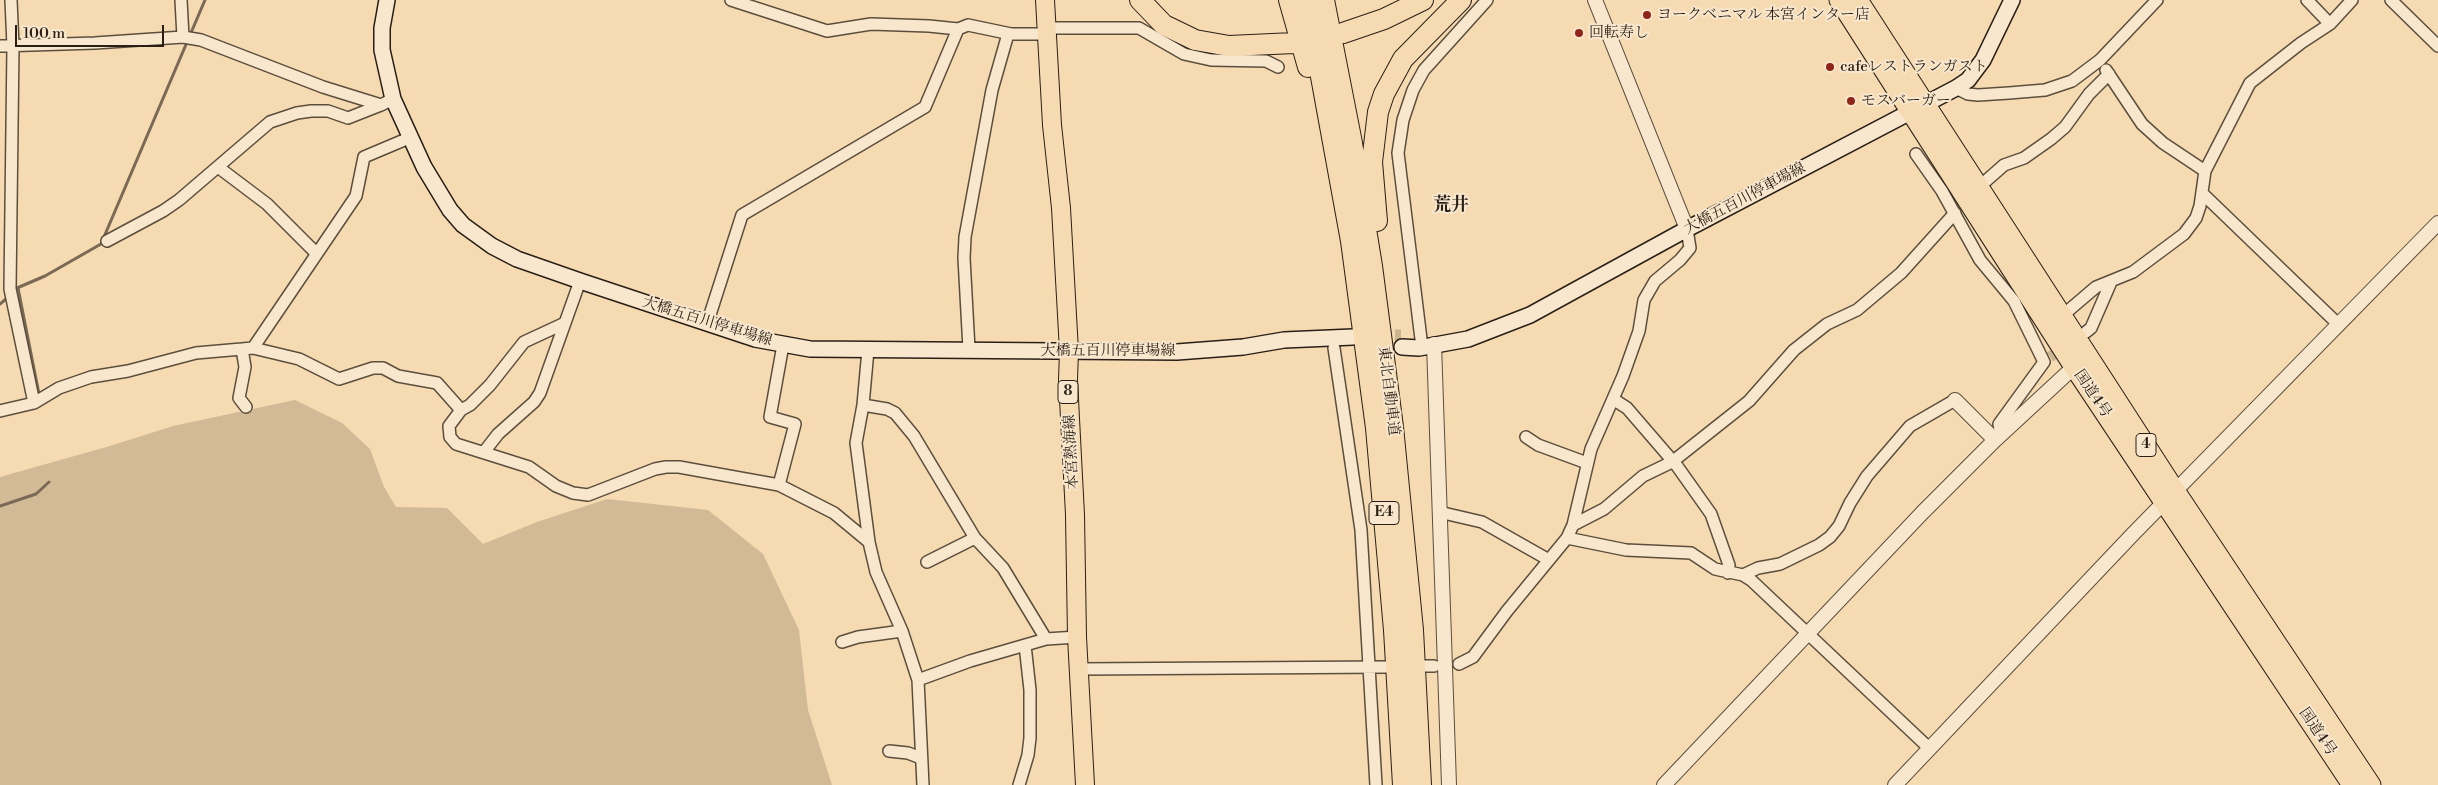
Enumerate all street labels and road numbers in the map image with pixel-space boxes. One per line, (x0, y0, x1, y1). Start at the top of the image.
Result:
street label: 大橋五百川停車場線 (1681, 159, 1809, 239)
street label: 大橋五百川停車場線 (640, 294, 774, 350)
street label: 大橋五百川停車場線 (1041, 342, 1175, 360)
street label: 東北自動車道 (1374, 345, 1402, 437)
street label: 国道4号 (2069, 367, 2115, 421)
road number: 8 (1058, 381, 1078, 404)
street label: 本宮熱海線 (1061, 414, 1083, 490)
road number: 4 (2136, 434, 2156, 456)
road number: E4 (1369, 502, 1399, 524)
street label: 国道4号 (2294, 705, 2340, 759)

